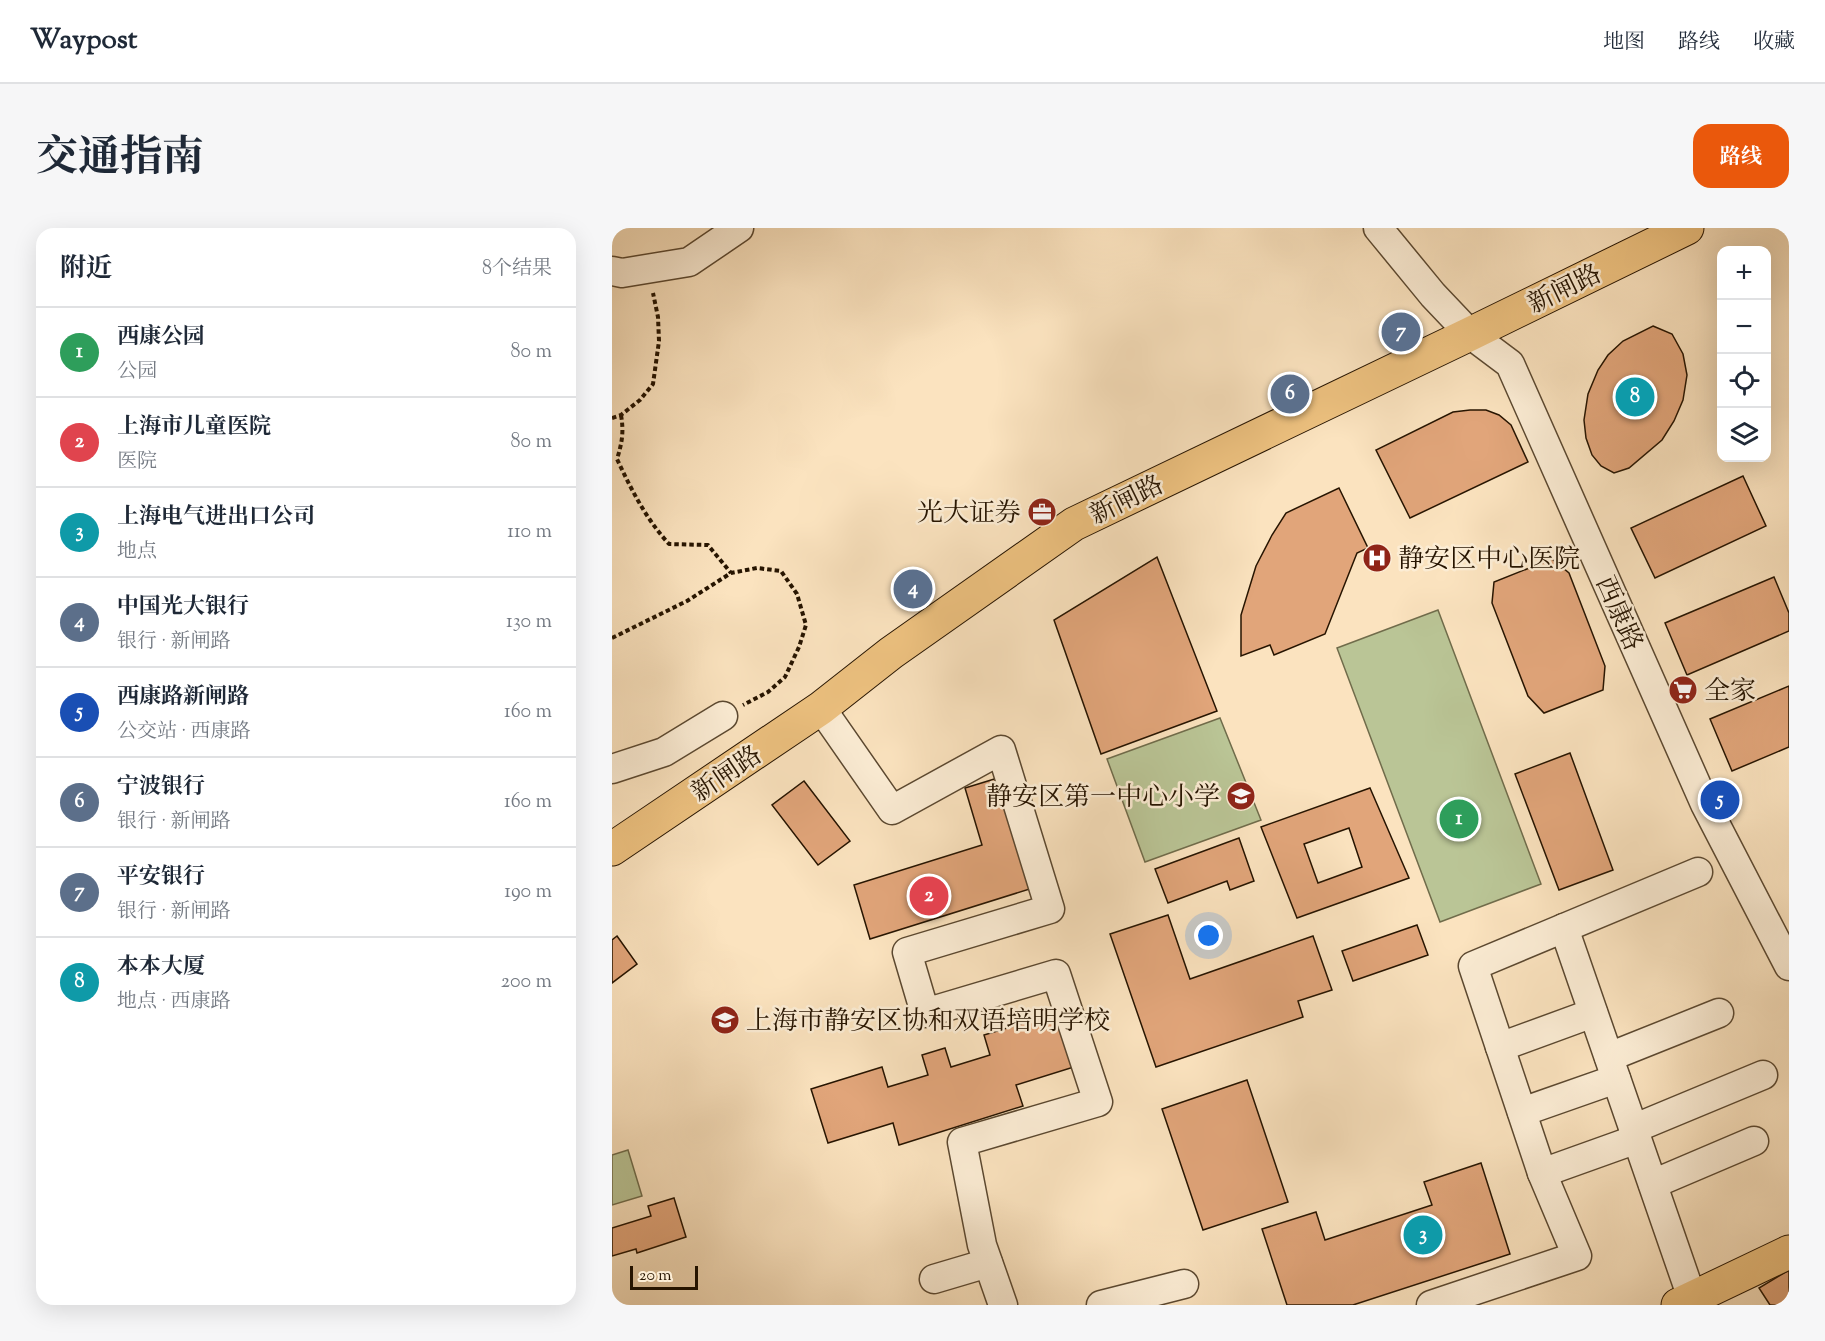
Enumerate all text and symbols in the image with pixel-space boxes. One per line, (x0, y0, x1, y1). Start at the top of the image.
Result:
text: Waypost (30, 21, 137, 61)
text: 地图 (1603, 28, 1645, 58)
text: 路线 (1678, 28, 1720, 58)
text: 收藏 (1753, 28, 1795, 58)
button: 路线 (1693, 124, 1789, 188)
text: 交通指南 (36, 130, 204, 190)
map controls (1717, 246, 1771, 462)
button: + (1717, 246, 1771, 300)
text: 附近 (60, 251, 112, 288)
text: 8个结果 (482, 255, 552, 284)
street label: 新闸路 (1522, 257, 1608, 324)
button: − (1717, 300, 1771, 354)
pin: 7 (1382, 310, 1420, 354)
text: 西康公园 (117, 322, 205, 354)
text: 1 (76, 338, 83, 367)
text: 80 m (511, 338, 552, 367)
button: locate (1717, 354, 1771, 408)
text: 公园 (117, 358, 157, 387)
pin: 6 (1270, 372, 1310, 416)
pin: 8 (1616, 374, 1654, 420)
button: layers (1717, 408, 1771, 462)
text: 上海市儿童医院 (117, 412, 271, 444)
text: 2 (75, 428, 84, 457)
text: 80 m (511, 428, 552, 457)
text: 医院 (117, 448, 157, 477)
street label: 新闸路 (1084, 468, 1170, 535)
place label: 光大证券 (917, 496, 1021, 533)
office icon: 光大证券 (1026, 496, 1058, 528)
text: 上海电气进出口公司 (117, 502, 315, 534)
text: 3 (75, 518, 84, 547)
text: 110 m (507, 518, 552, 547)
text: 地点 (117, 538, 157, 567)
hospital icon: 静安区中心医院 (1361, 542, 1393, 574)
place label: 静安区中心医院 (1398, 542, 1580, 579)
pin: 4 (894, 566, 932, 612)
street label: 西康路 (1585, 571, 1650, 657)
text: 中国光大银行 (117, 592, 249, 624)
text: 4 (74, 608, 85, 637)
text: 130 m (506, 608, 552, 637)
text: 银行 · 新闸路 (117, 628, 231, 657)
supermarket icon: 全家 (1667, 674, 1699, 706)
place label: 全家 (1704, 674, 1756, 711)
text: 西康路新闸路 (117, 682, 249, 714)
text: 5 (76, 698, 83, 727)
text: 160 m (504, 698, 552, 727)
text: 公交站 · 西康路 (117, 718, 251, 747)
street label: 新闸路 (685, 738, 770, 812)
text: 宁波银行 (117, 772, 205, 804)
pin: 5 (1700, 778, 1740, 822)
place label: 静安区第一中心小学 (986, 780, 1220, 817)
school or university icon: 静安区第一中心小学 (1225, 780, 1257, 812)
text: 6 (75, 788, 84, 817)
text: 160 m (504, 788, 552, 817)
pin: 1 (1440, 796, 1478, 842)
text: 银行 · 新闸路 (117, 808, 231, 837)
text: 平安银行 (117, 862, 205, 894)
pin: 2 (910, 874, 948, 918)
text: 7 (74, 878, 85, 907)
text: 190 m (504, 878, 552, 907)
text: 银行 · 新闸路 (117, 898, 231, 927)
your location (1194, 921, 1223, 950)
text: 本本大厦 (117, 952, 205, 984)
text: 8 (75, 968, 85, 997)
text: 200 m (501, 968, 552, 997)
text: 地点 · 西康路 (117, 988, 231, 1017)
school or university icon: 上海市静安区协和双语培明学校 (709, 1004, 741, 1036)
place label: 上海市静安区协和双语培明学校 (746, 1004, 1110, 1041)
pin: 3 (1404, 1212, 1442, 1258)
scale bar (630, 1263, 698, 1290)
text: 20 m (639, 1265, 672, 1288)

